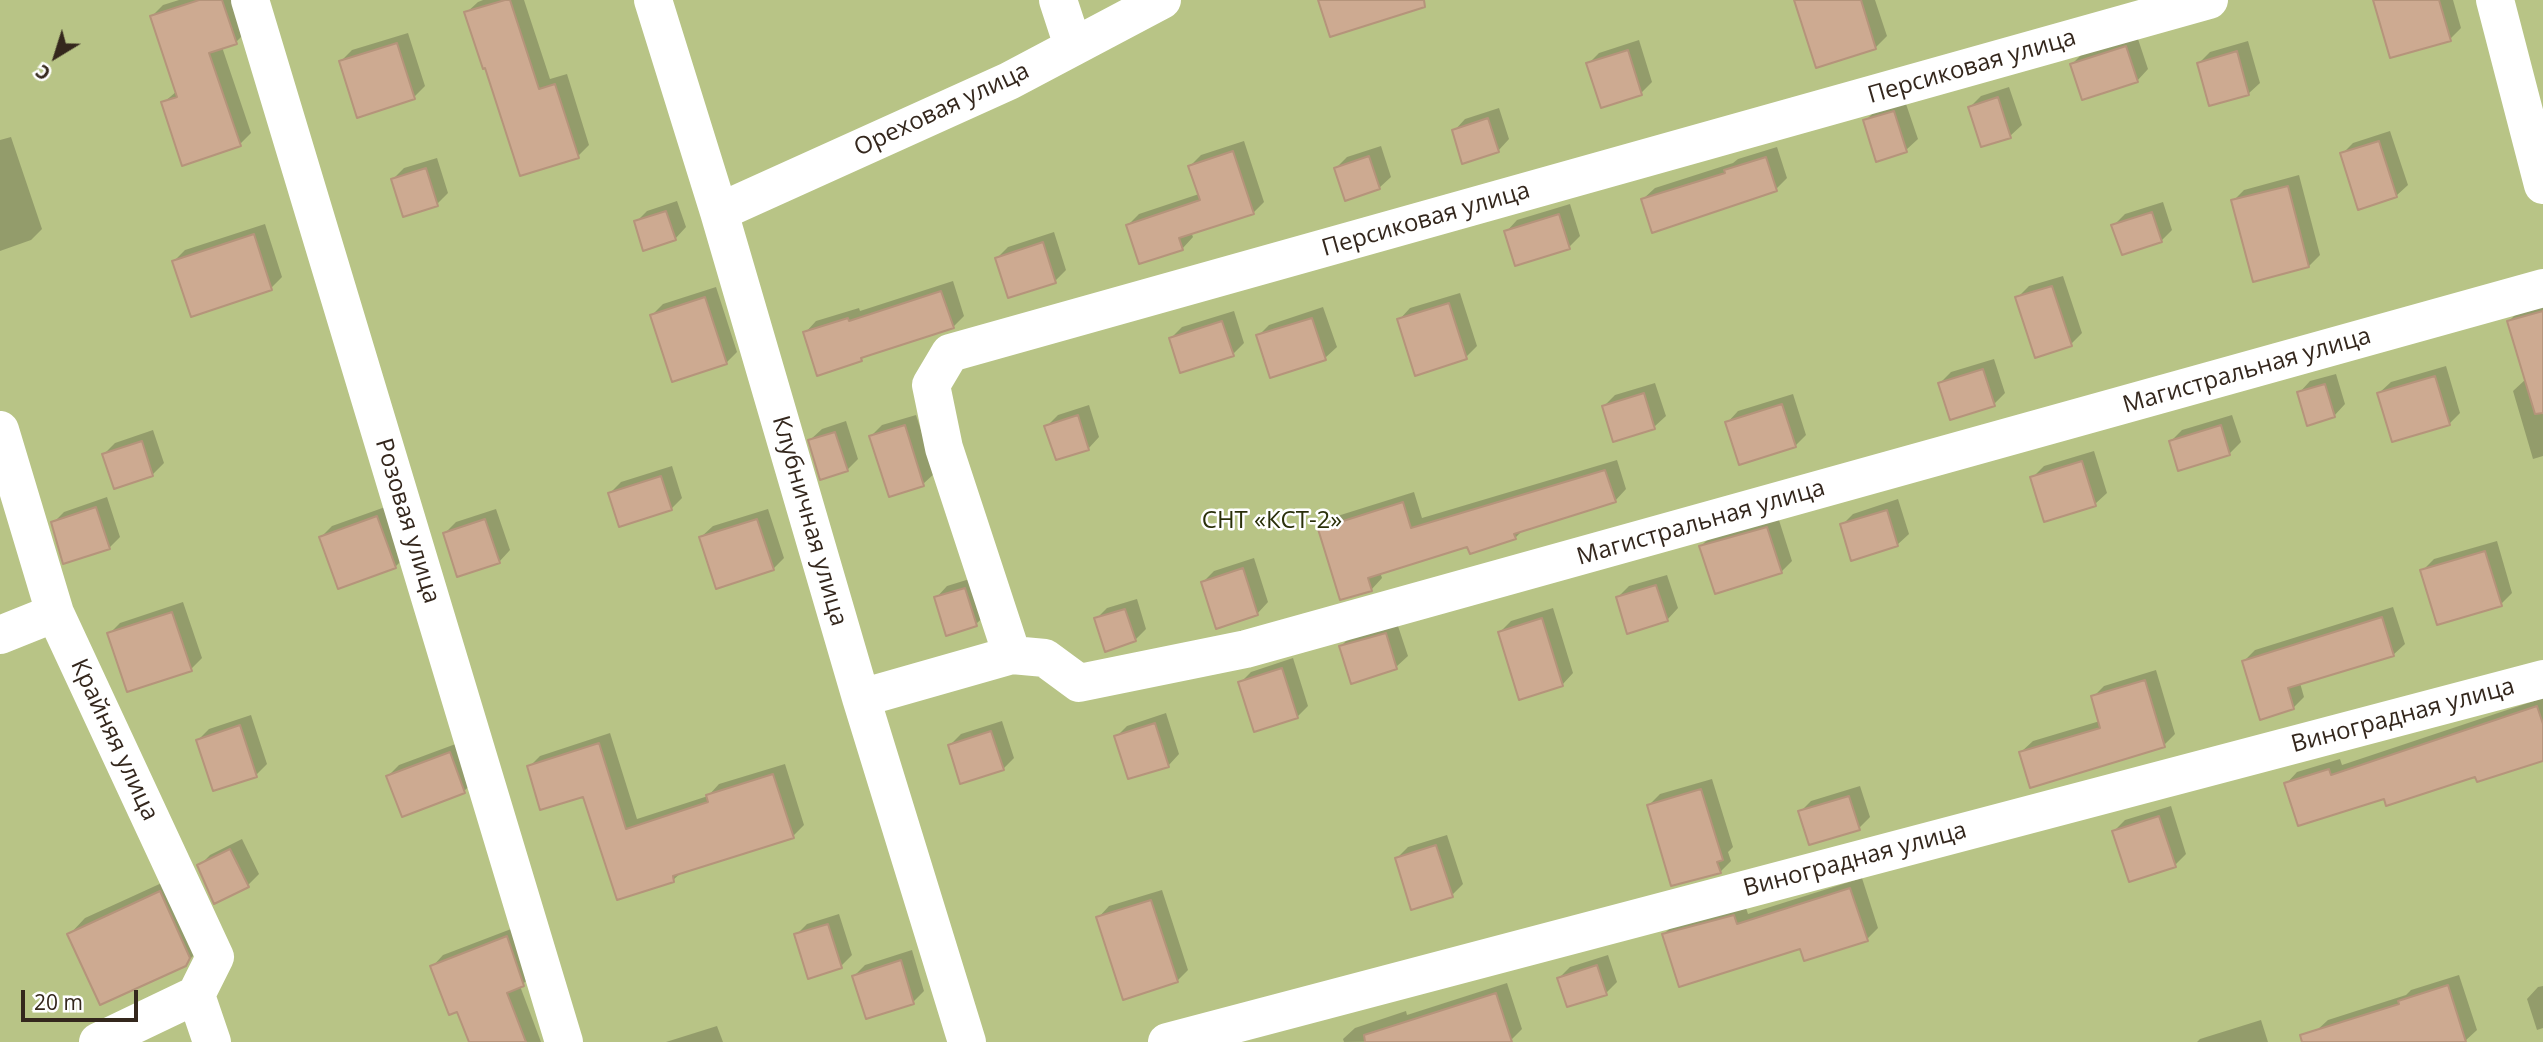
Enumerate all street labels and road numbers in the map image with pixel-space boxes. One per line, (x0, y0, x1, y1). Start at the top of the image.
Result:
street label: Персиковая улица (1865, 23, 2079, 111)
street label: Ореховая улица (850, 57, 1034, 163)
street label: Персиковая улица (1319, 176, 1533, 264)
street label: Магистральная улица (2120, 322, 2374, 420)
street label: Клубничная улица (765, 413, 853, 629)
street label: Розовая улица (368, 435, 446, 607)
street label: Магистральная улица (1574, 474, 1828, 572)
street label: Крайняя улица (64, 654, 164, 826)
street label: Виноградная улица (2288, 672, 2518, 760)
street label: Виноградная улица (1740, 816, 1970, 904)

